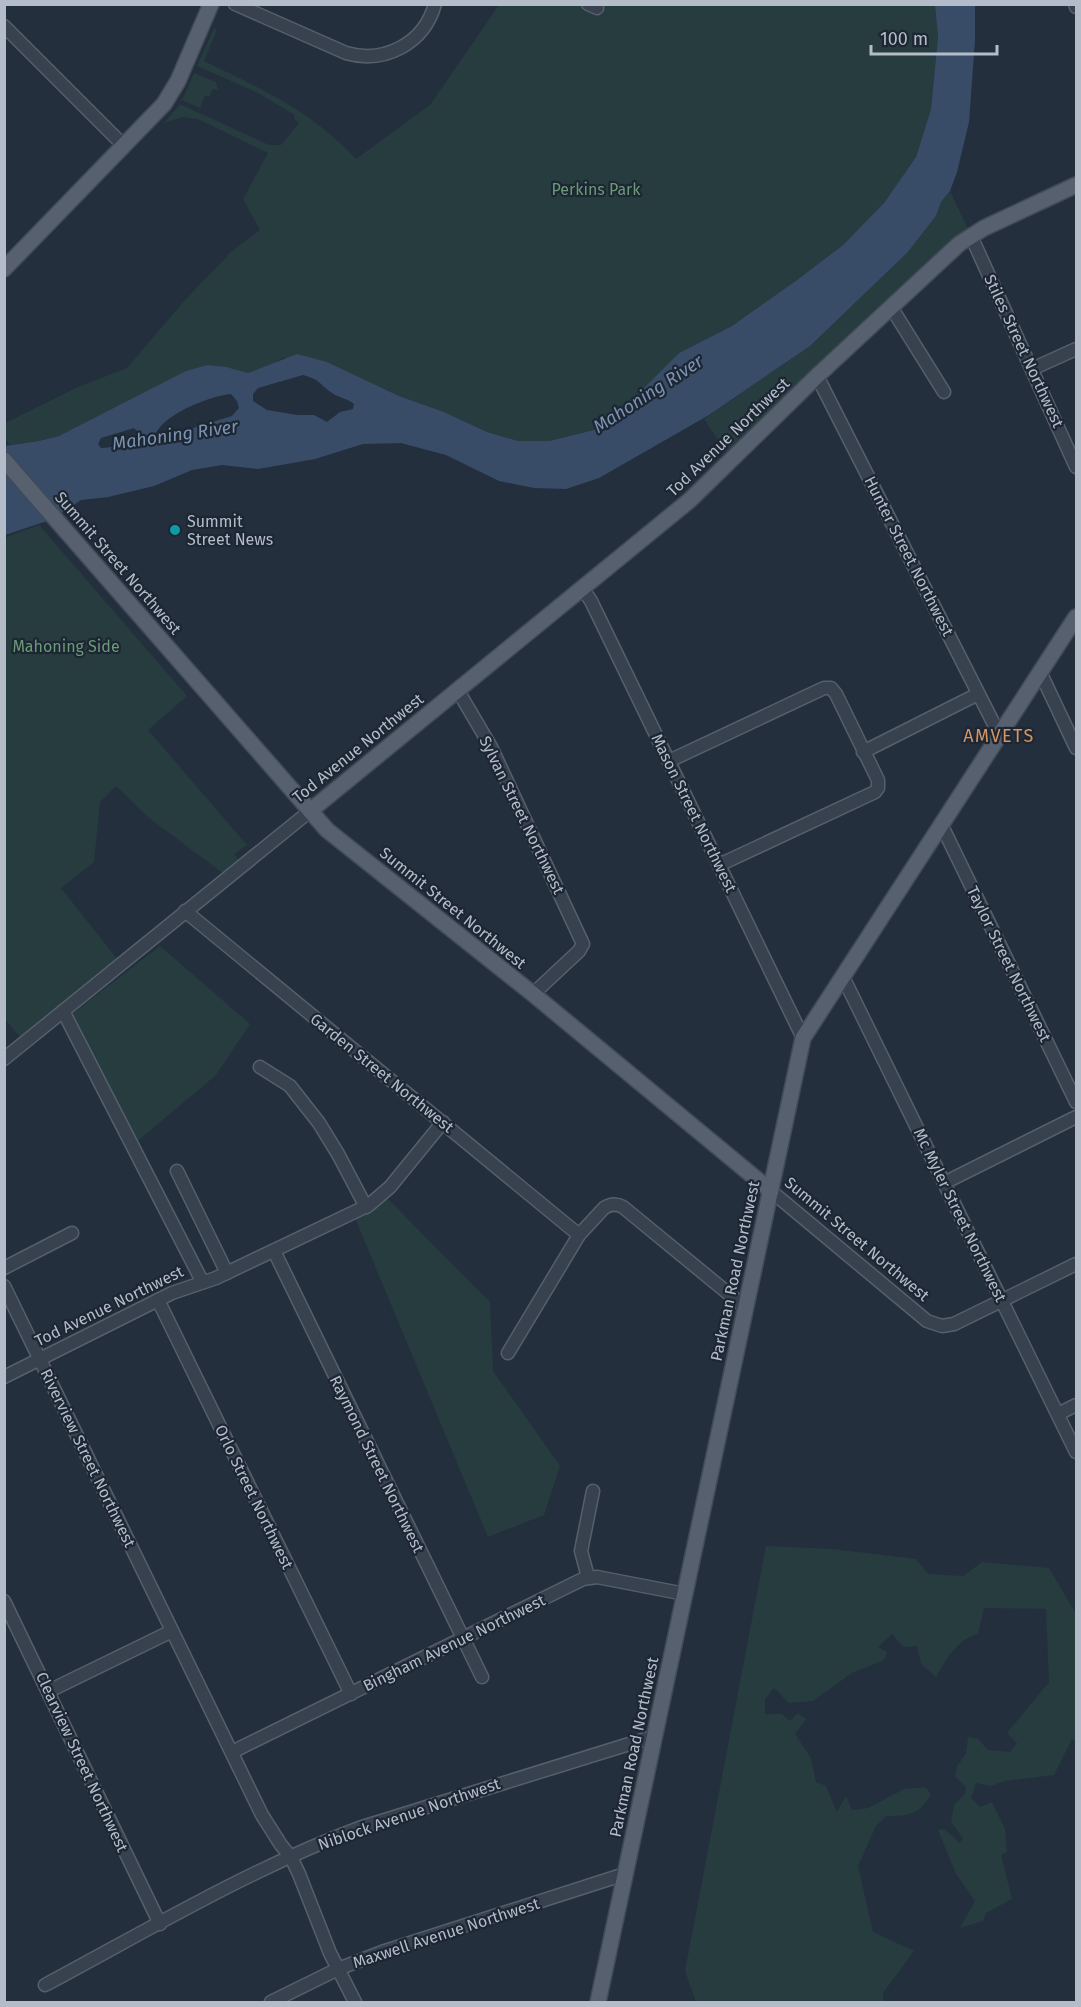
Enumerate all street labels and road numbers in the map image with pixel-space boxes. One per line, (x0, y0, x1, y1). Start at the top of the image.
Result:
street label: Stiles Street Northwest (980, 271, 1068, 431)
street label: Tod Avenue Northwest (663, 373, 793, 500)
street label: Hunter Street Northwest (860, 473, 958, 639)
street label: Summit Street Northwest (51, 488, 185, 638)
street label: Tod Avenue Northwest (289, 689, 427, 807)
street label: Mason Street Northwest (647, 731, 741, 896)
street label: Sylvan Street Northwest (475, 733, 569, 897)
street label: Summit Street Northwest (376, 843, 530, 973)
street label: Taylor Street Northwest (963, 883, 1055, 1045)
street label: Garden Street Northwest (306, 1009, 458, 1137)
street label: Mc Myler Street Northwest (910, 1125, 1011, 1305)
street label: Summit Street Northwest (781, 1173, 933, 1305)
street label: Parkman Road Northwest (707, 1179, 763, 1363)
street label: Tod Avenue Northwest (32, 1262, 187, 1350)
street label: Riverview Street Northwest (36, 1366, 140, 1551)
street label: Raymond Street Northwest (326, 1372, 428, 1556)
street label: Orlo Street Northwest (211, 1422, 297, 1572)
street label: Bingham Avenue Northwest (360, 1590, 548, 1695)
street label: Parkman Road Northwest (606, 1655, 662, 1839)
street label: Clearview Street Northwest (32, 1669, 132, 1855)
street label: Niblock Avenue Northwest (315, 1774, 503, 1854)
street label: Maxwell Avenue Northwest (350, 1894, 542, 1972)

